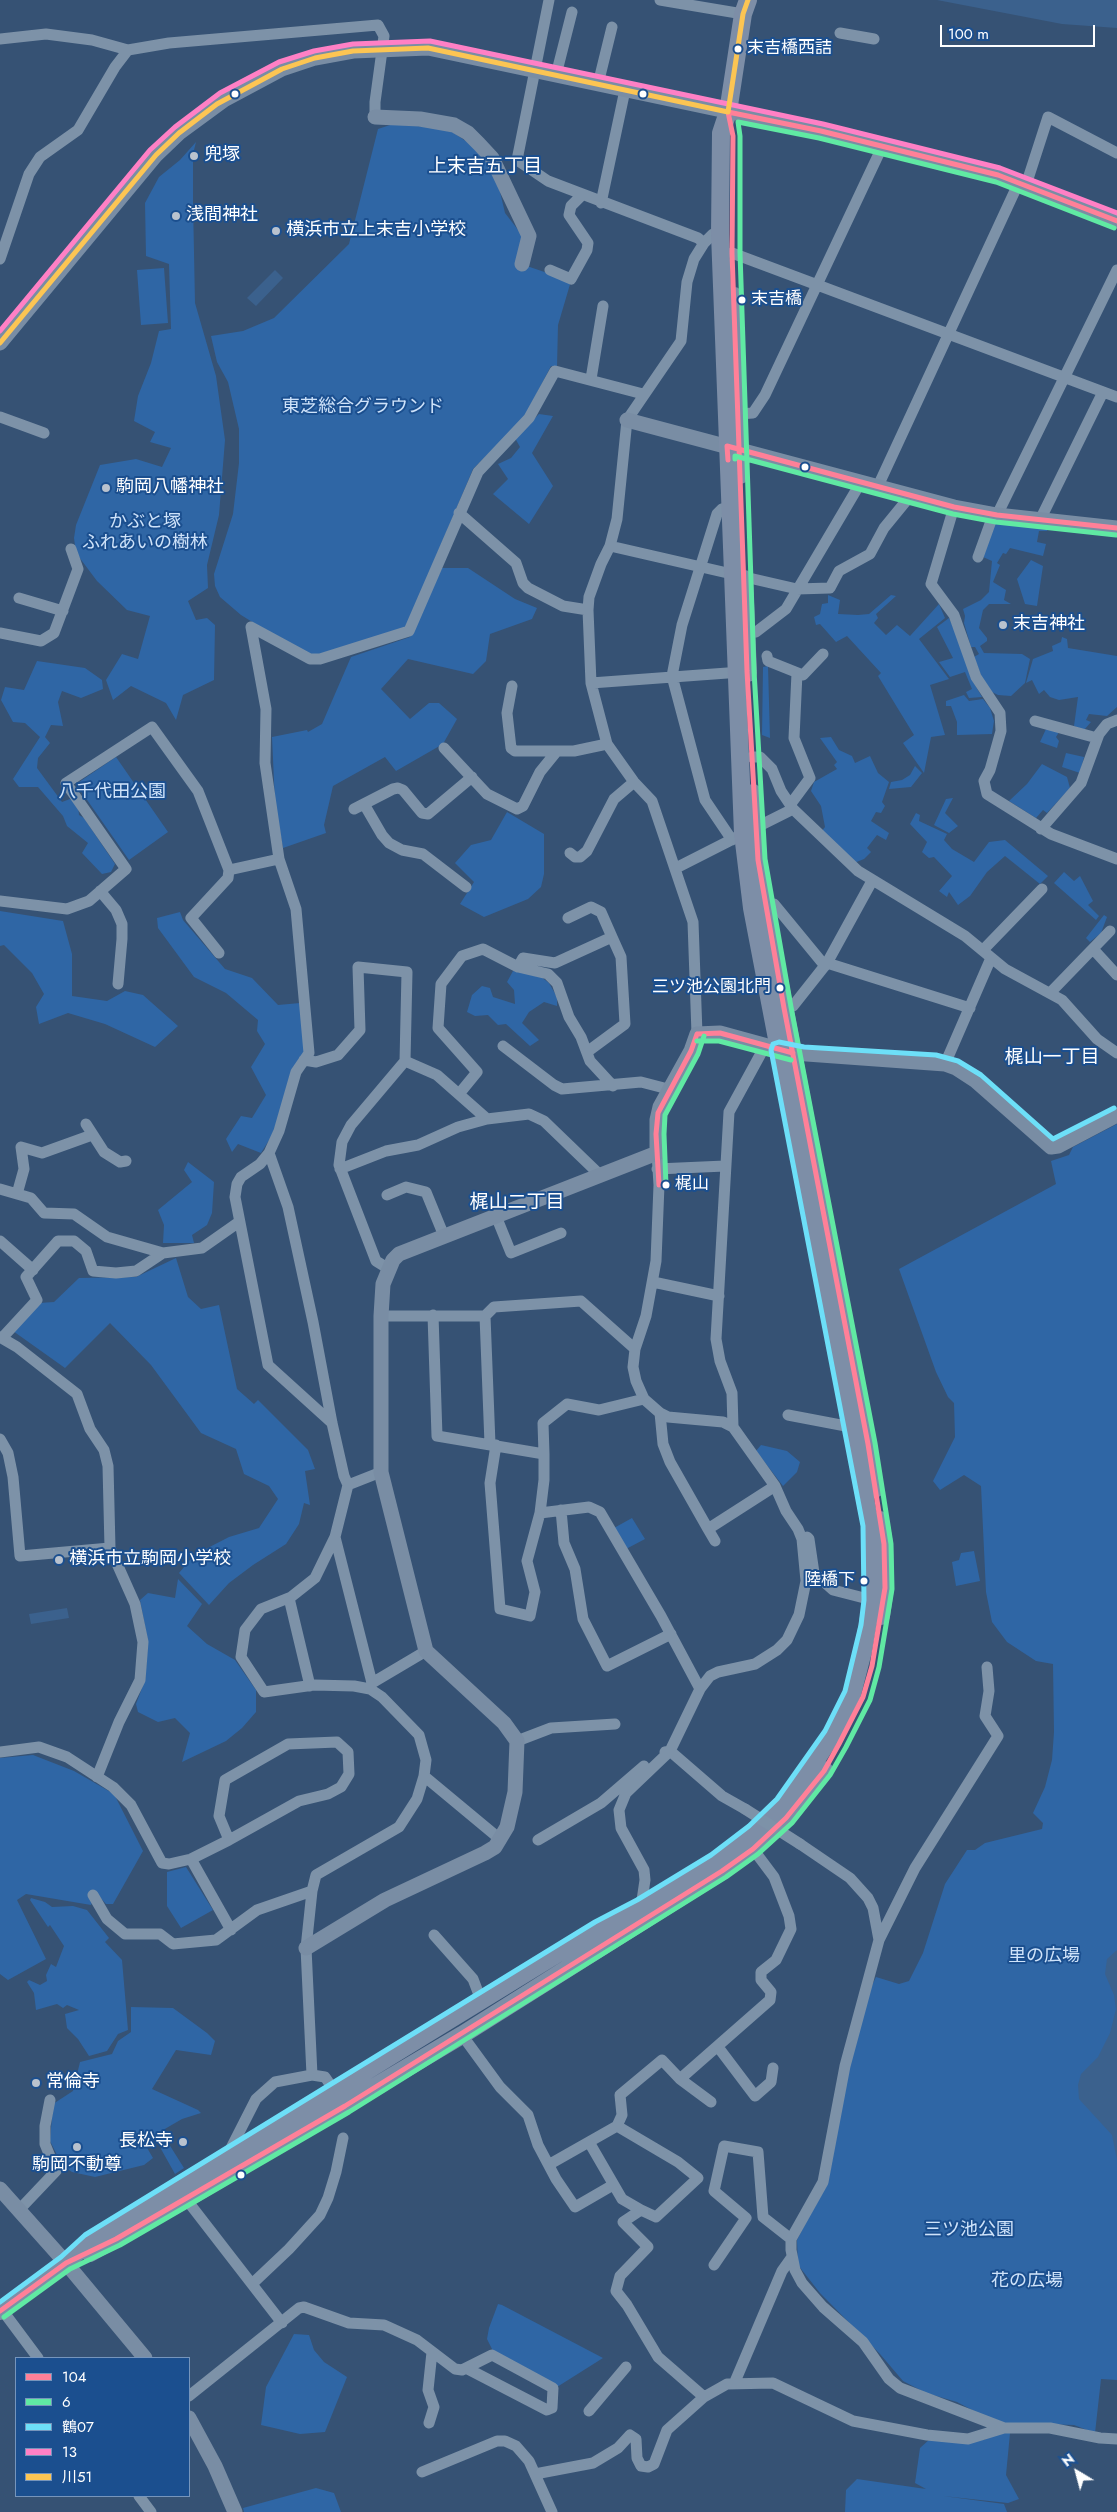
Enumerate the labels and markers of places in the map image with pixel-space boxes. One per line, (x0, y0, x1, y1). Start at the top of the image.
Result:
place label: 末吉橋西詰 (747, 39, 832, 59)
marker: 末吉橋西詰 (733, 44, 743, 54)
unlabelled marker (230, 89, 240, 99)
unlabelled marker (638, 89, 648, 99)
place label: 兜塚 (204, 145, 240, 167)
marker: 兜塚 (188, 150, 200, 162)
place label: 浅間神社 (186, 205, 258, 227)
marker: 浅間神社 (170, 210, 182, 222)
place label: 横浜市立上末吉小学校 (286, 220, 466, 242)
marker: 横浜市立上末吉小学校 (270, 225, 282, 237)
place label: 末吉橋 (751, 290, 802, 310)
marker: 末吉橋 (737, 295, 747, 305)
unlabelled marker (800, 462, 810, 472)
place label: 駒岡八幡神社 (116, 477, 224, 499)
marker: 駒岡八幡神社 (100, 482, 112, 494)
place label: 末吉神社 (1013, 614, 1085, 636)
marker: 末吉神社 (997, 619, 1009, 631)
place label: 三ツ池公園北門 (652, 978, 771, 998)
marker: 三ツ池公園北門 (775, 983, 785, 993)
place label: 梶山 (675, 1175, 709, 1195)
marker: 梶山 (661, 1180, 671, 1190)
place label: 横浜市立駒岡小学校 (69, 1549, 231, 1571)
marker: 横浜市立駒岡小学校 (53, 1554, 65, 1566)
place label: 陸橋下 (804, 1571, 855, 1591)
marker: 陸橋下 (859, 1576, 869, 1586)
place label: 常倫寺 (46, 2072, 100, 2094)
marker: 常倫寺 (30, 2077, 42, 2089)
place label: 長松寺 (119, 2131, 173, 2153)
marker: 長松寺 (177, 2136, 189, 2148)
marker: 駒岡不動尊 (71, 2141, 83, 2153)
place label: 駒岡不動尊 (32, 2155, 122, 2177)
unlabelled marker (236, 2170, 246, 2180)

